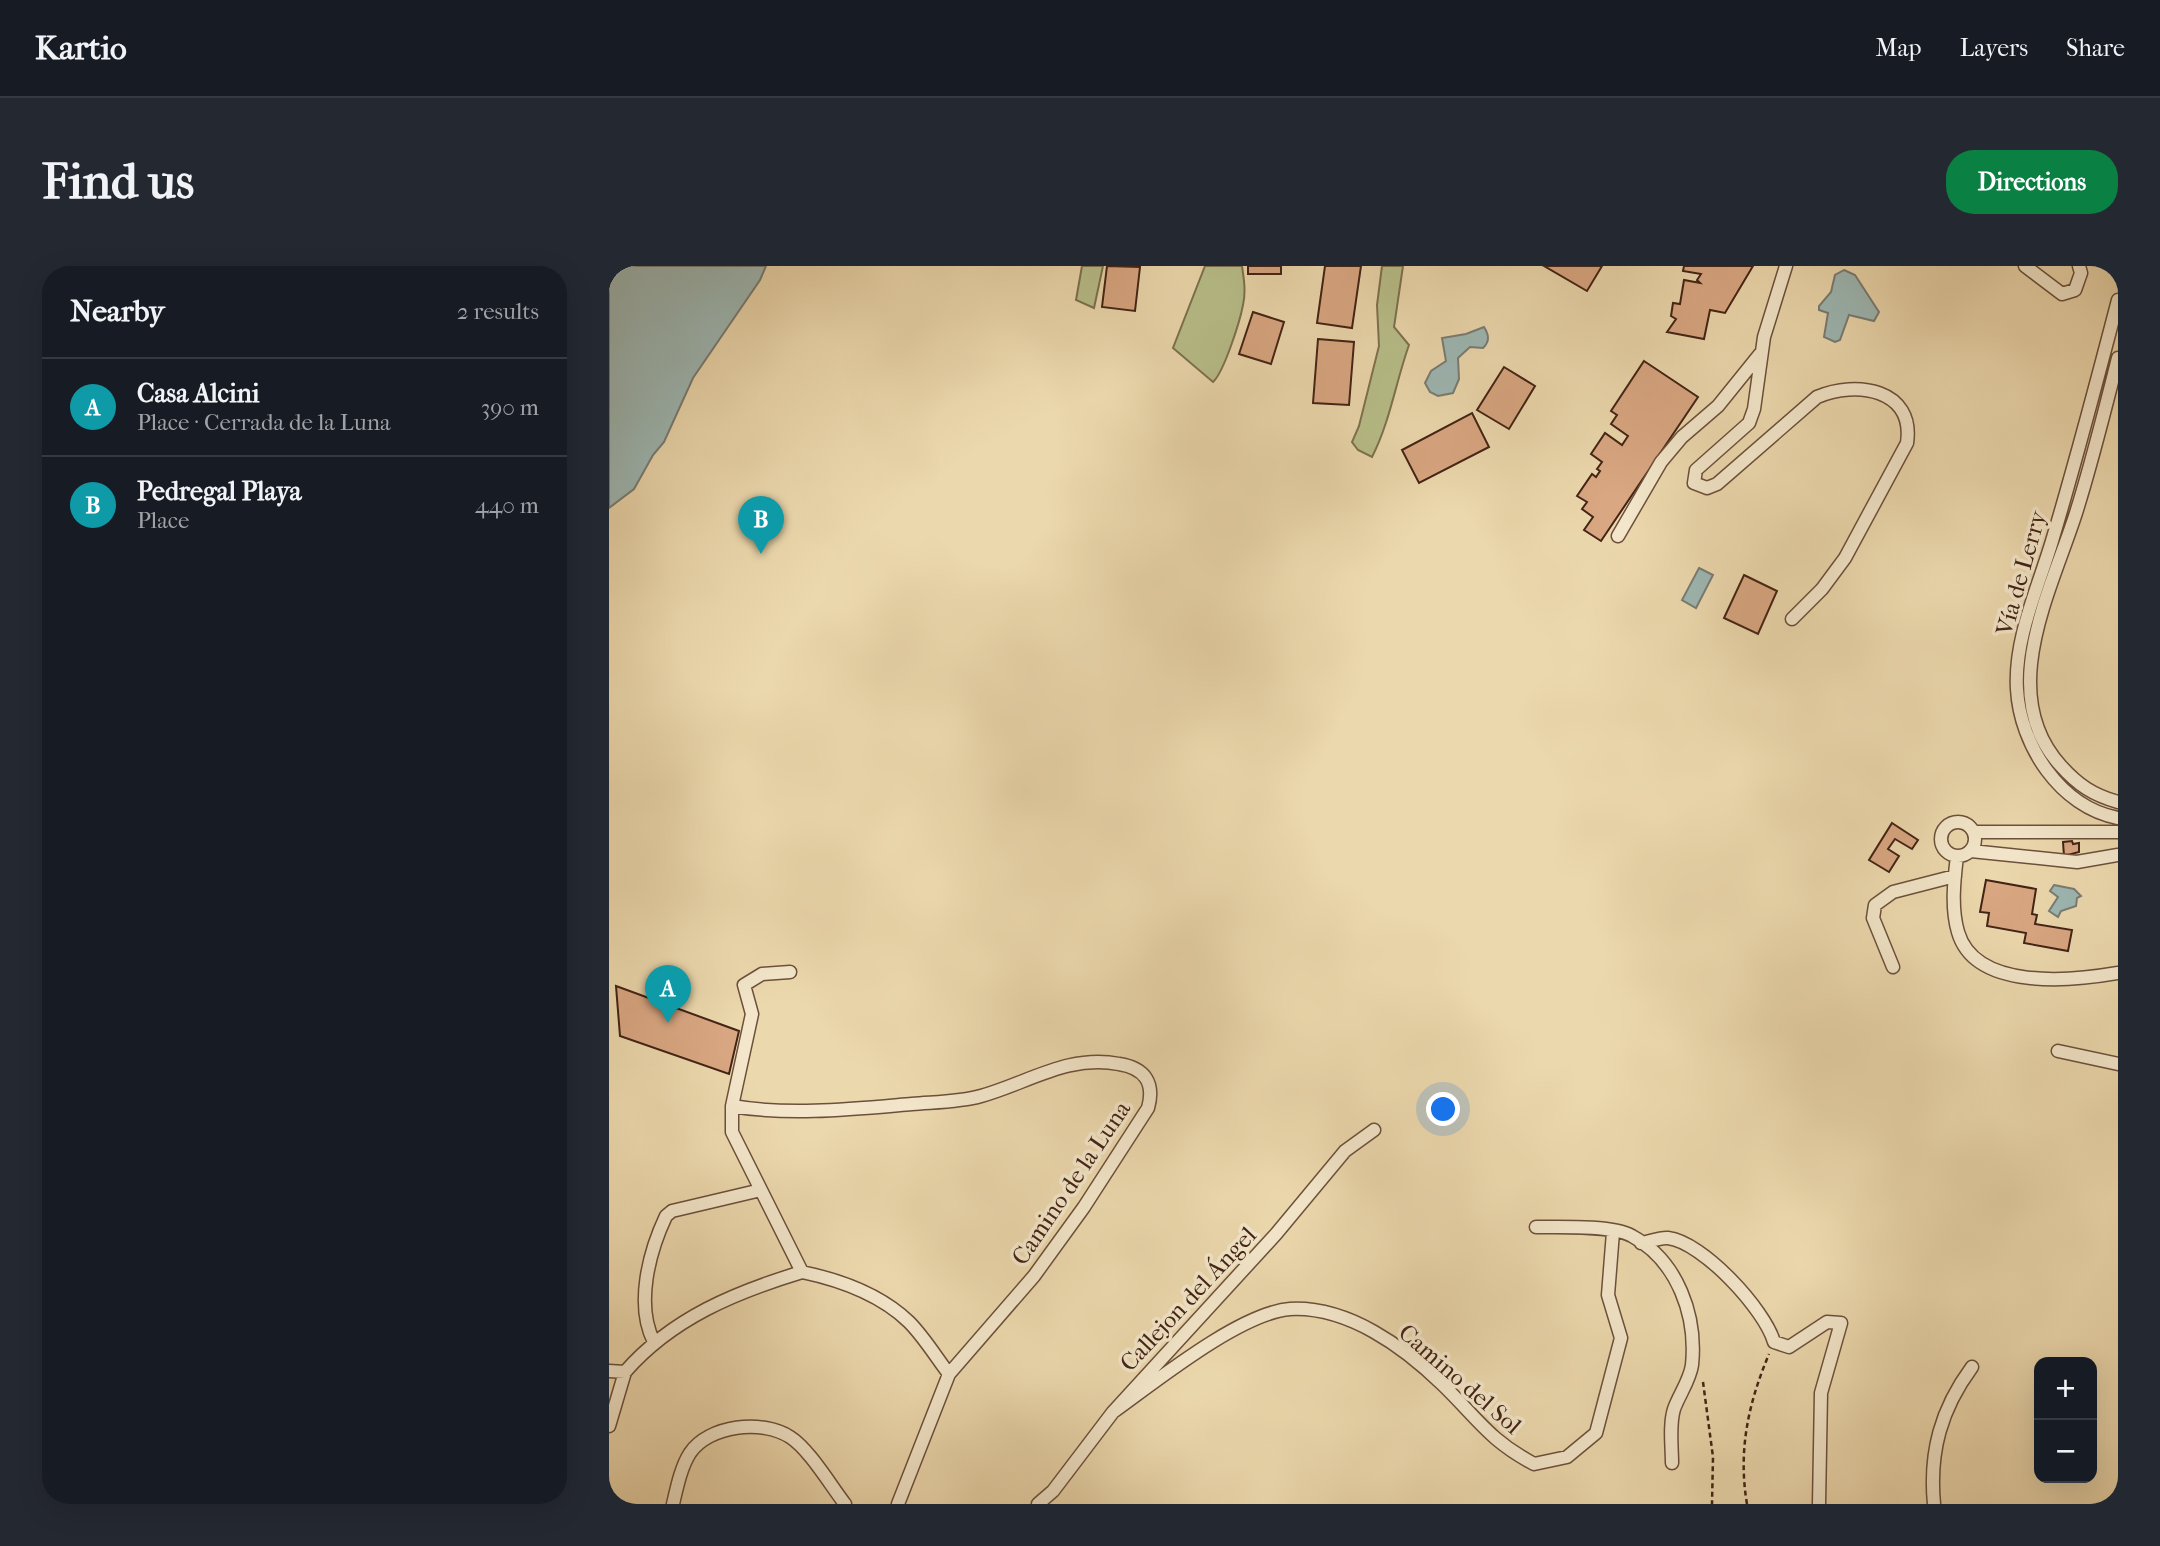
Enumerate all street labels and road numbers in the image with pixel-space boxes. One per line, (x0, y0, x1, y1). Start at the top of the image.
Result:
street label: Vía de Lerry (1990, 506, 2052, 639)
street label: Camino de la Luna (1006, 1095, 1137, 1270)
street label: Callejon del Ángel (1113, 1220, 1262, 1377)
street label: Camino del Sol (1393, 1318, 1527, 1440)

